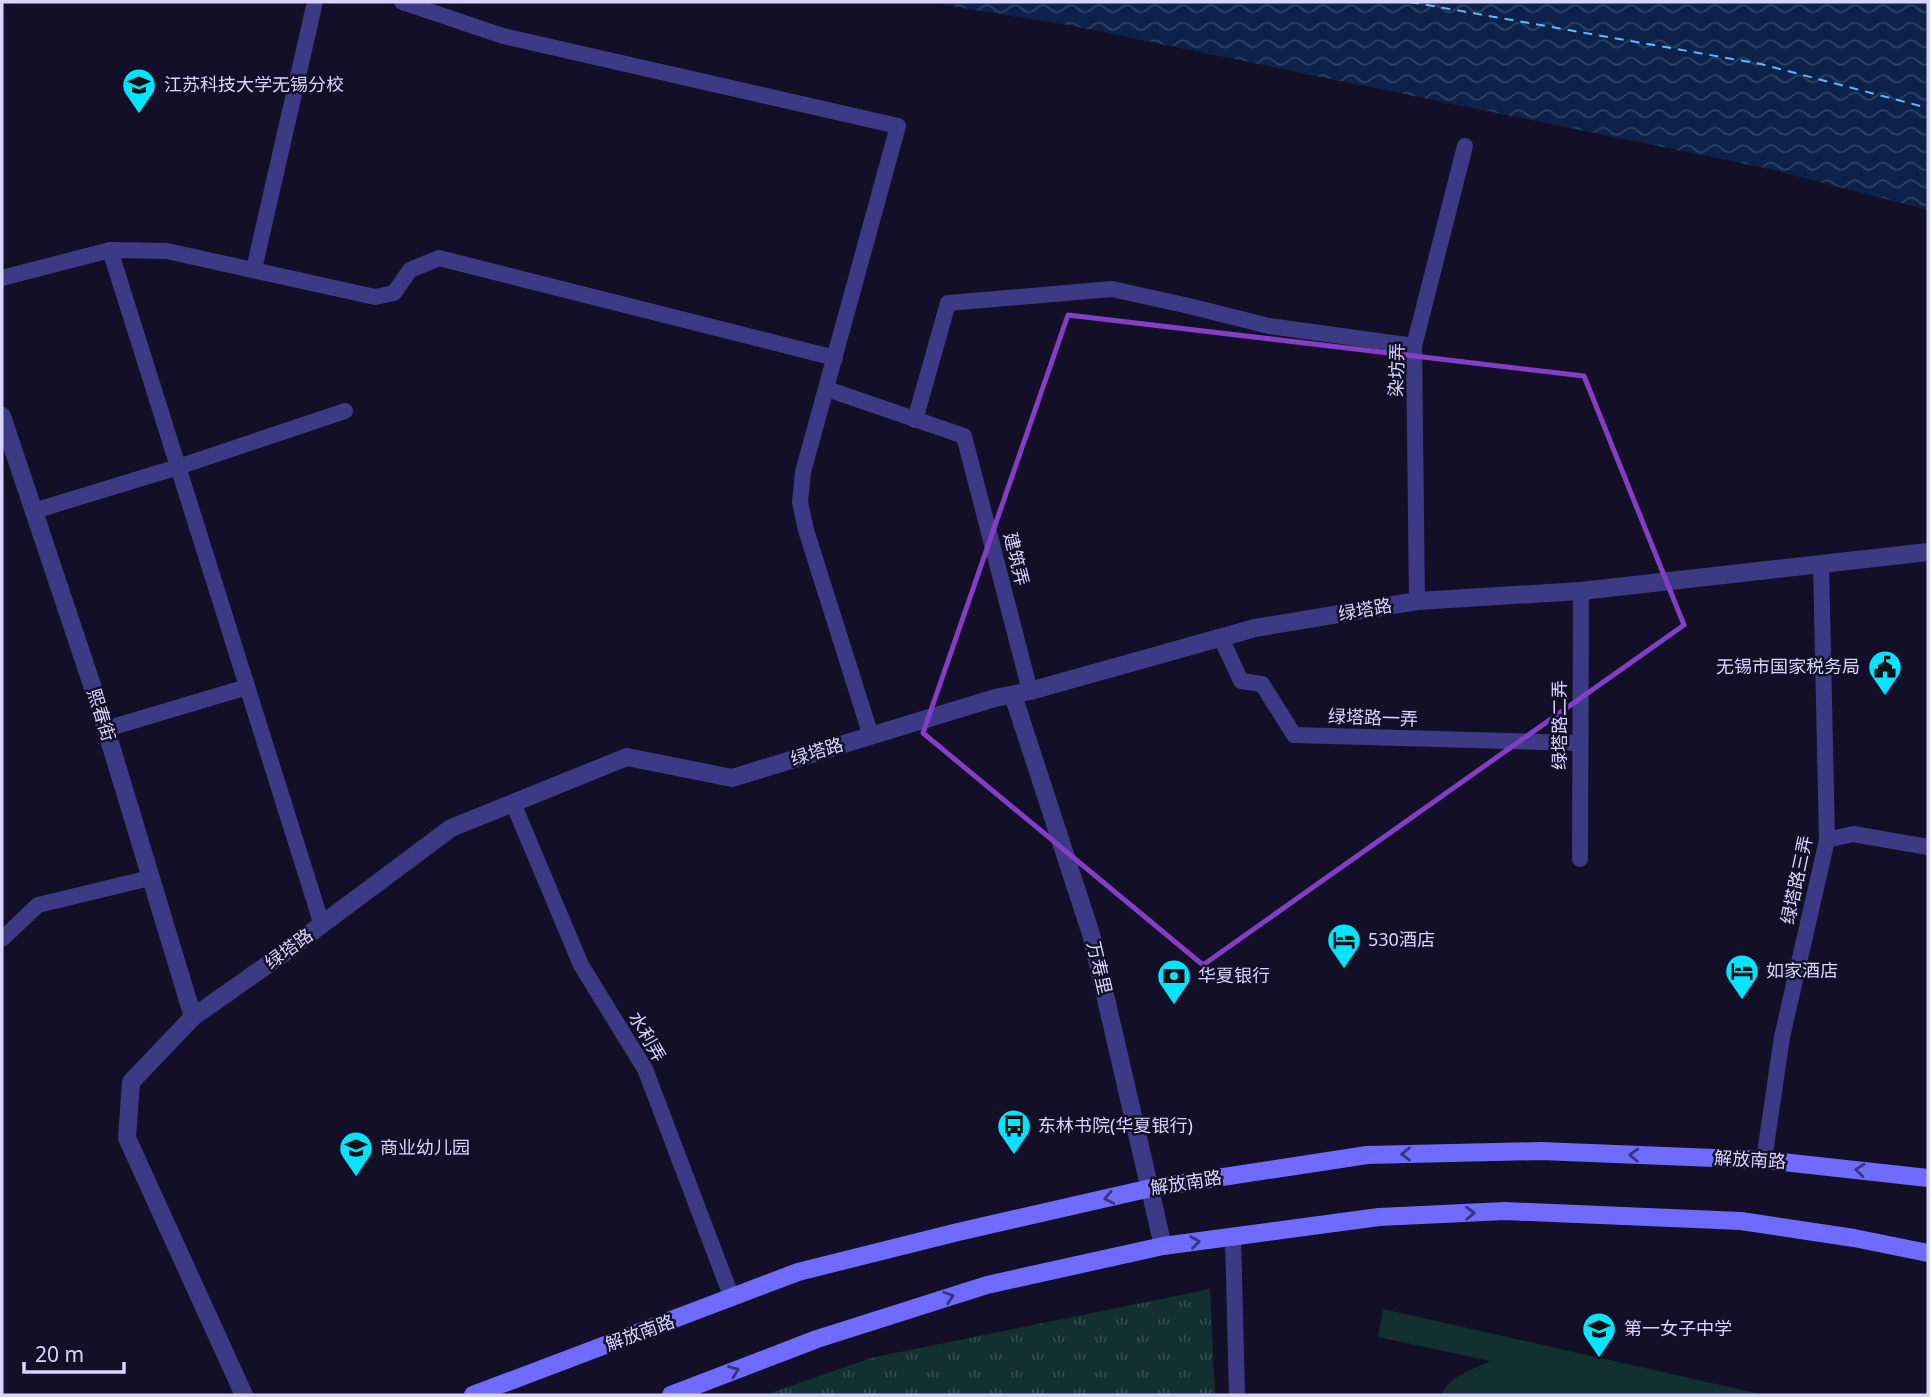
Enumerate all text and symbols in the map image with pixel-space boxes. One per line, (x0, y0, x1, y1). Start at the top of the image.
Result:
school or university icon: 江苏科技大学无锡分校 (120, 66, 158, 115)
place label: 江苏科技大学无锡分校 (164, 72, 344, 96)
street label: 染坊弄 (1383, 343, 1409, 397)
street label: 建筑弄 (999, 530, 1035, 588)
street label: 绿塔路 (1336, 593, 1393, 626)
public building icon: 无锡市国家税务局 (1866, 648, 1904, 697)
place label: 无锡市国家税务局 (1716, 654, 1860, 678)
street label: 绿塔路二弄 (1547, 680, 1571, 770)
street label: 熙春街 (83, 685, 121, 744)
street label: 绿塔路一弄 (1328, 703, 1418, 731)
street label: 绿塔路 (787, 732, 846, 770)
street label: 绿塔路三弄 (1775, 833, 1817, 926)
hotel icon: 530酒店 (1325, 921, 1363, 970)
street label: 绿塔路 (260, 923, 317, 974)
place label: 530酒店 (1368, 927, 1435, 951)
street label: 万寿里 (1082, 939, 1118, 997)
hotel icon: 如家酒店 (1723, 952, 1761, 1001)
bank icon: 华夏银行 (1155, 957, 1193, 1006)
place label: 如家酒店 (1766, 958, 1838, 982)
place label: 华夏银行 (1198, 963, 1270, 987)
street label: 水利弄 (624, 1007, 672, 1066)
bus stop icon: 东林书院(华夏银行) (995, 1107, 1033, 1156)
place label: 东林书院(华夏银行) (1038, 1113, 1193, 1137)
school or university icon: 商业幼儿园 (337, 1129, 375, 1178)
place label: 商业幼儿园 (380, 1135, 470, 1159)
street label: 解放南路 (1713, 1145, 1787, 1173)
one-way arrow (1400, 1147, 1411, 1162)
one-way arrow (1628, 1147, 1639, 1162)
one-way arrow (1855, 1162, 1866, 1177)
street label: 解放南路 (1148, 1165, 1223, 1199)
one-way arrow (1103, 1189, 1115, 1204)
one-way arrow (1464, 1205, 1475, 1220)
one-way arrow (1189, 1235, 1201, 1250)
one-way arrow (943, 1291, 955, 1305)
street label: 解放南路 (602, 1308, 678, 1356)
school or university icon: 第一女子中学 (1580, 1310, 1618, 1359)
place label: 第一女子中学 (1624, 1316, 1732, 1340)
scale bar (24, 1330, 124, 1374)
text: 20 m (35, 1340, 84, 1368)
one-way arrow (728, 1365, 740, 1379)

